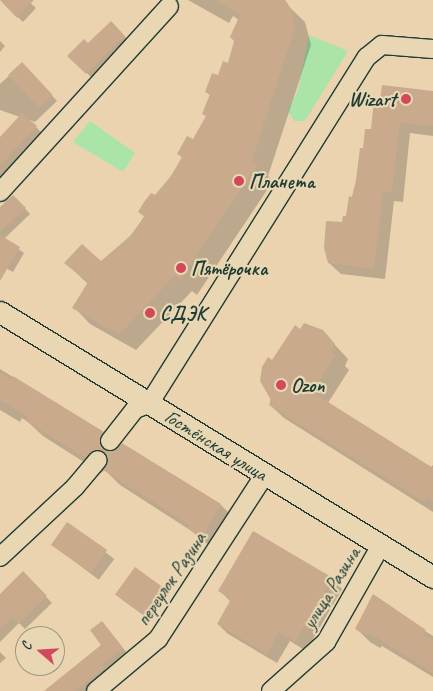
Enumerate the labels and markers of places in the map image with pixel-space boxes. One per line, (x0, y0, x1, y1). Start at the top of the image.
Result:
place label: Wizart (349, 87, 396, 111)
marker: Wizart (400, 93, 412, 105)
place label: Планета (249, 169, 315, 193)
marker: Планета (233, 175, 245, 187)
place label: Пятёрочка (191, 256, 268, 280)
marker: Пятёрочка (175, 262, 187, 274)
place label: СДЭК (160, 301, 206, 325)
marker: СДЭК (144, 307, 156, 319)
place label: Ozon (291, 373, 324, 397)
marker: Ozon (275, 379, 287, 391)

